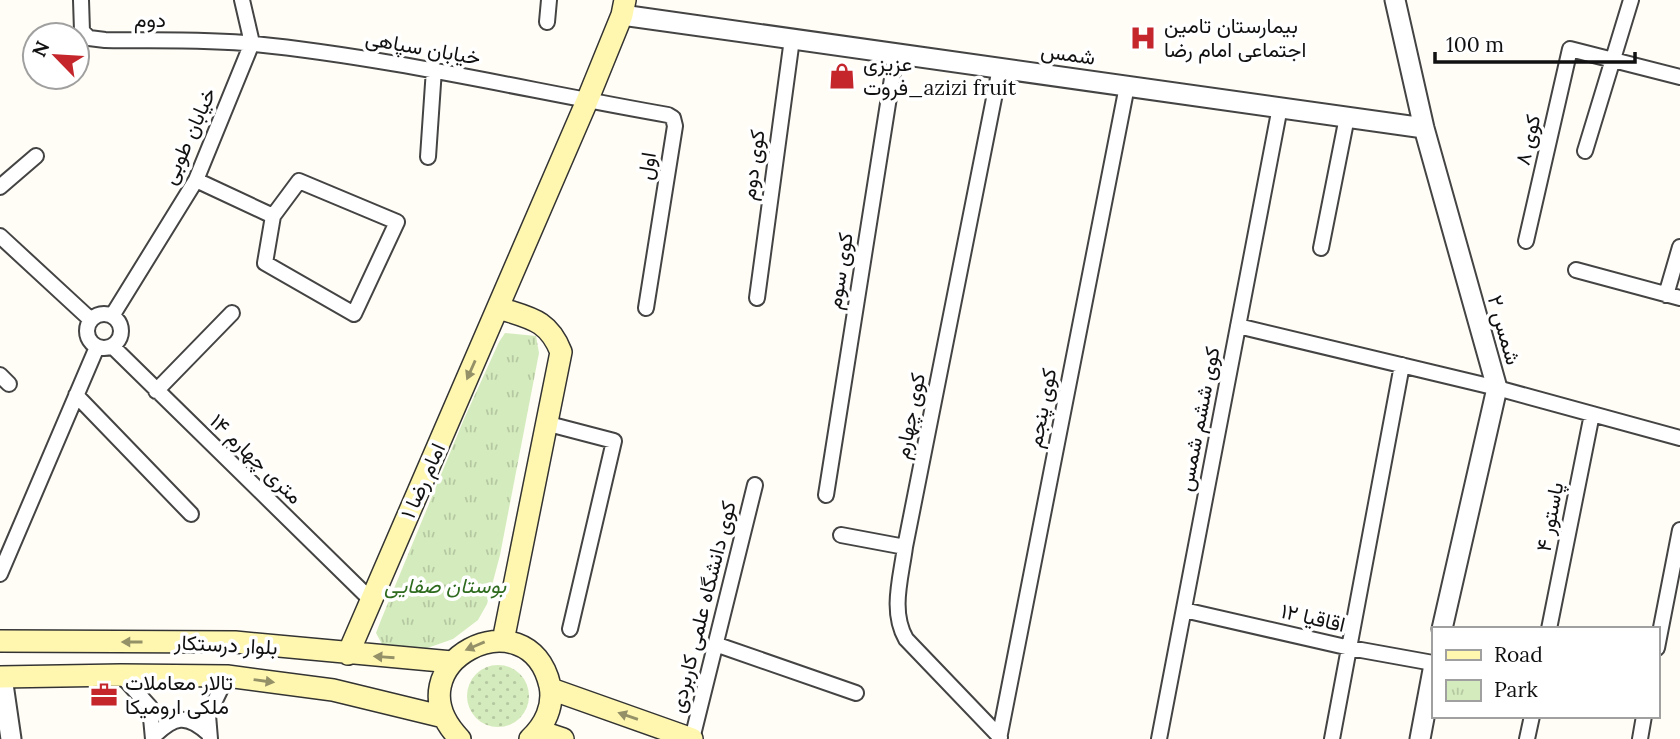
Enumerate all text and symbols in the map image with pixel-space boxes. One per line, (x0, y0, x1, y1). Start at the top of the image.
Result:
street label: دوم (134, 6, 166, 34)
place label: بیمارستان تامین اجتماعی امام رضا (1164, 12, 1306, 64)
north arrow (21, 21, 91, 91)
scale bar (1435, 21, 1634, 65)
hospital icon: بیمارستان تامین اجتماعی امام رضا (1128, 23, 1158, 53)
street label: خیابان سپاهی (363, 24, 483, 72)
text: 100 m (1446, 31, 1504, 58)
street label: شمس (1039, 36, 1097, 71)
text: N (27, 37, 55, 61)
place label: عزیزی فروت_azizi fruit (863, 50, 1017, 101)
shop icon: عزیزی فروت_azizi fruit (827, 61, 857, 91)
street label: خیابان طوبی (155, 83, 222, 189)
street label: کوی ۸ (1509, 112, 1546, 168)
street label: کوی دوم (734, 128, 772, 202)
street label: اول (631, 150, 662, 182)
street label: کوی سوم (820, 231, 860, 311)
street label: شمس ۲ (1482, 292, 1527, 368)
street label: کوی ششم شمس (1171, 344, 1227, 494)
one-way arrow (465, 360, 477, 380)
street label: کوی پنجم (1021, 366, 1063, 450)
street label: کوی چهارم (888, 371, 932, 461)
street label: ۱۴ متری چهارم (204, 408, 308, 510)
street label: امام رضا ۱ (394, 439, 452, 523)
street label: پاستور ۴ (1530, 480, 1570, 554)
street label: کوی دانشگاه علمی کاربردی (663, 498, 742, 716)
park label: بوستان صفایی (384, 572, 507, 599)
street label: اقاقیا ۱۲ (1278, 597, 1348, 638)
legend (1432, 627, 1659, 718)
street label: بلوار درستکار (173, 628, 278, 661)
one-way arrow (121, 636, 143, 648)
one-way arrow (464, 641, 485, 652)
text: Road (1494, 641, 1543, 668)
one-way arrow (372, 651, 394, 662)
place label: تالار معاملات ملکی ارومیکا (125, 669, 233, 720)
one-way arrow (253, 676, 275, 687)
text: Park (1494, 676, 1538, 703)
office icon: تالار معاملات ملکی ارومیکا (89, 680, 119, 710)
one-way arrow (617, 711, 638, 722)

